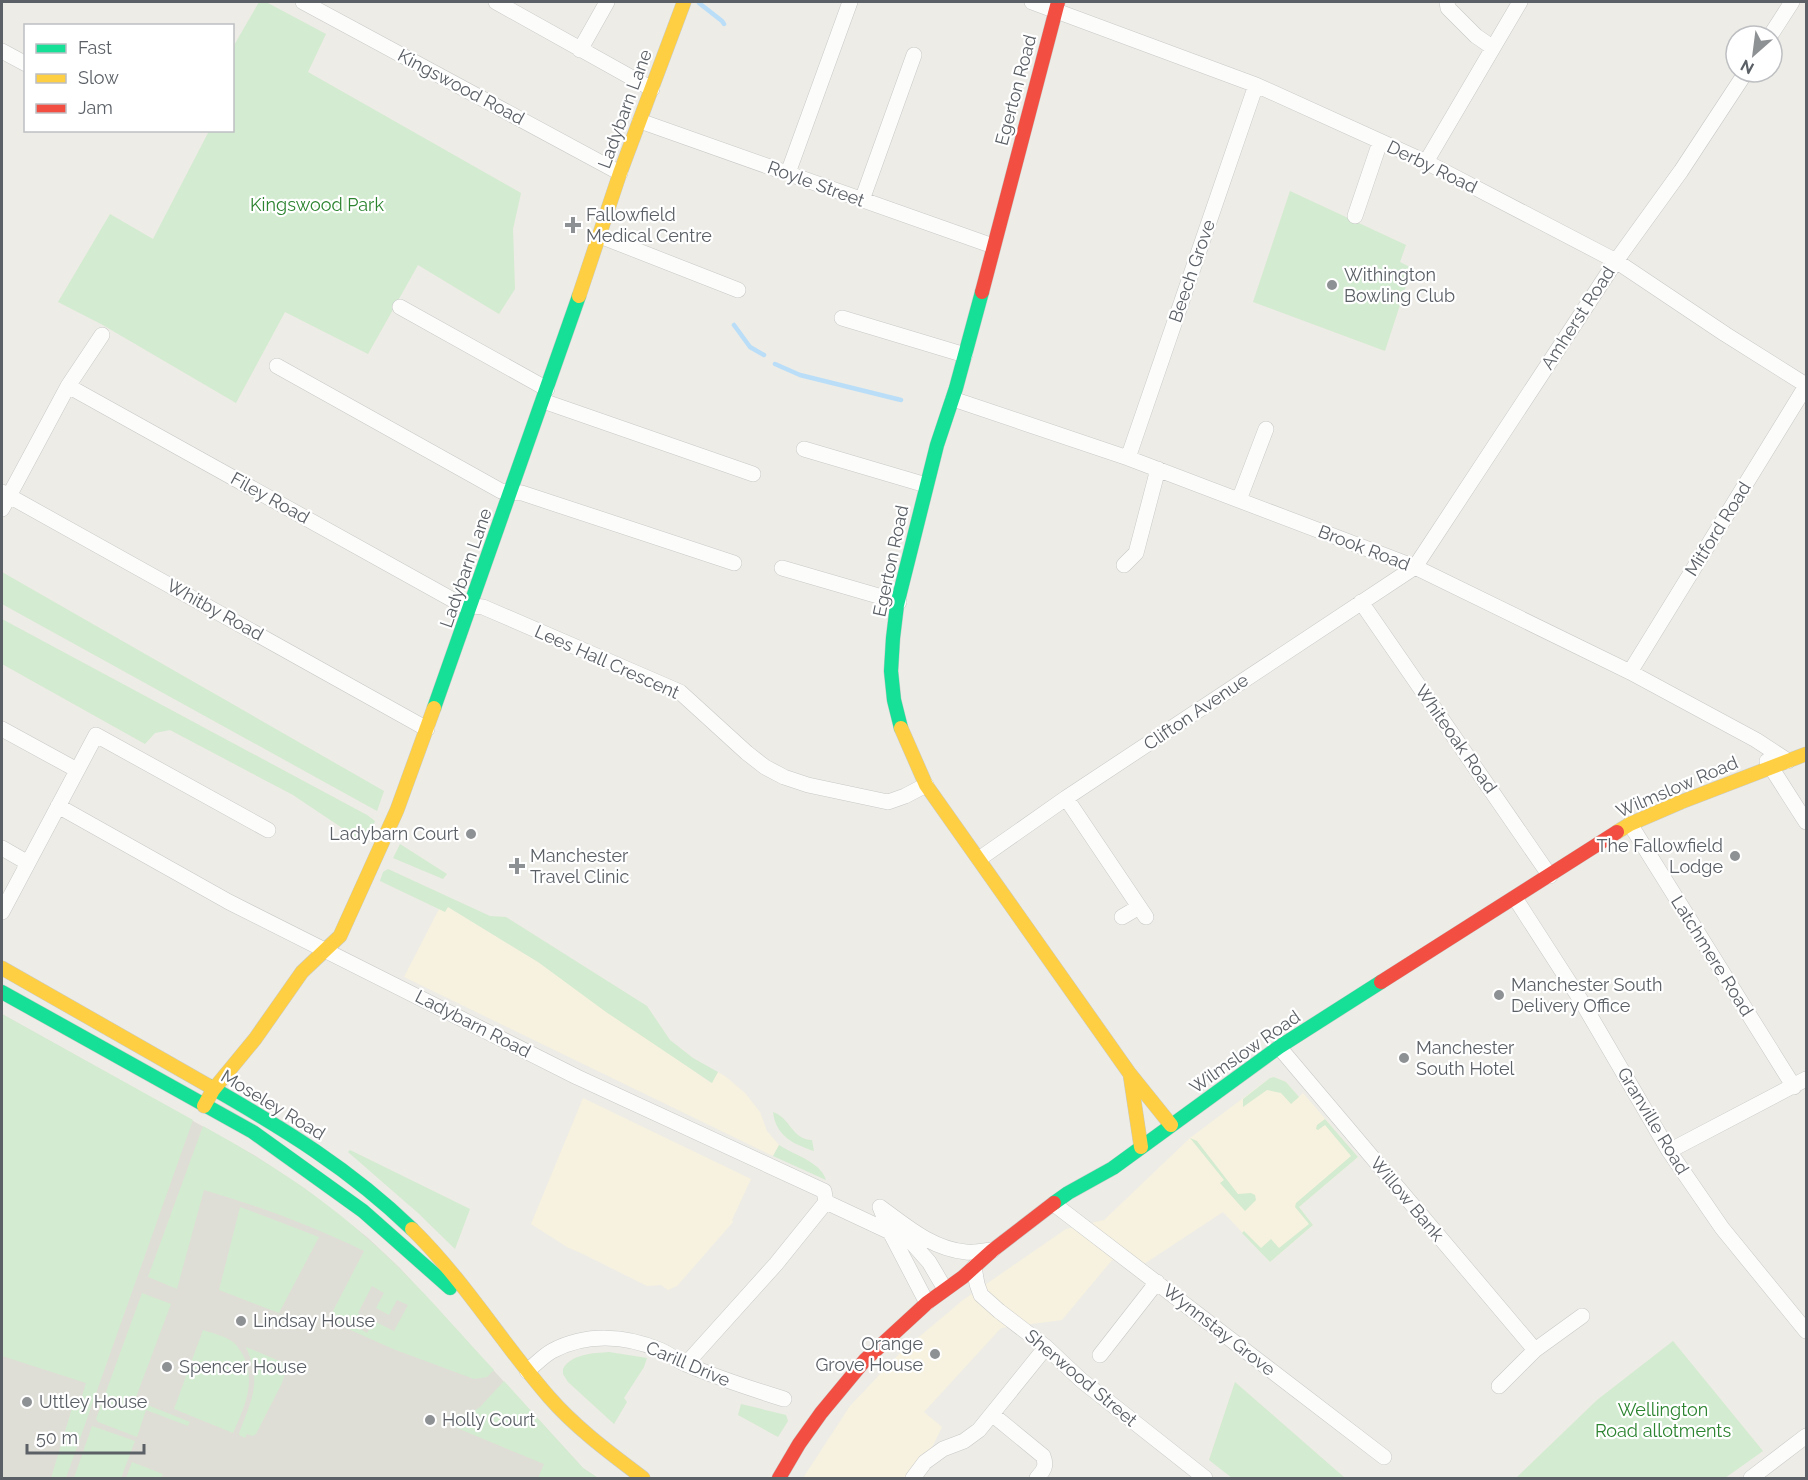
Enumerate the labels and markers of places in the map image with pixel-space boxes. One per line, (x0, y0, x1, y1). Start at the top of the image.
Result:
place label: Fallowfield Medical Centre (586, 204, 712, 246)
marker: Fallowfield Medical Centre (564, 216, 582, 234)
place label: Withington Bowling Club (1344, 264, 1455, 306)
marker: Withington Bowling Club (1325, 278, 1339, 292)
place label: Ladybarn Court (329, 823, 459, 844)
marker: Ladybarn Court (464, 827, 478, 841)
place label: The Fallowfield Lodge (1597, 835, 1723, 877)
place label: Manchester Travel Clinic (530, 845, 630, 887)
marker: The Fallowfield Lodge (1728, 849, 1742, 863)
marker: Manchester Travel Clinic (508, 857, 526, 875)
place label: Manchester South Delivery Office (1511, 974, 1662, 1016)
marker: Manchester South Delivery Office (1492, 988, 1506, 1002)
place label: Manchester South Hotel (1416, 1037, 1515, 1079)
marker: Manchester South Hotel (1397, 1051, 1411, 1065)
place label: Lindsay House (253, 1310, 375, 1331)
marker: Lindsay House (234, 1314, 248, 1328)
place label: Orange Grove House (815, 1333, 923, 1375)
marker: Orange Grove House (928, 1347, 942, 1361)
place label: Spencer House (179, 1356, 307, 1377)
marker: Spencer House (160, 1360, 174, 1374)
place label: Uttley House (39, 1391, 148, 1412)
marker: Uttley House (20, 1395, 34, 1409)
place label: Holly Court (442, 1409, 535, 1430)
marker: Holly Court (423, 1413, 437, 1427)

